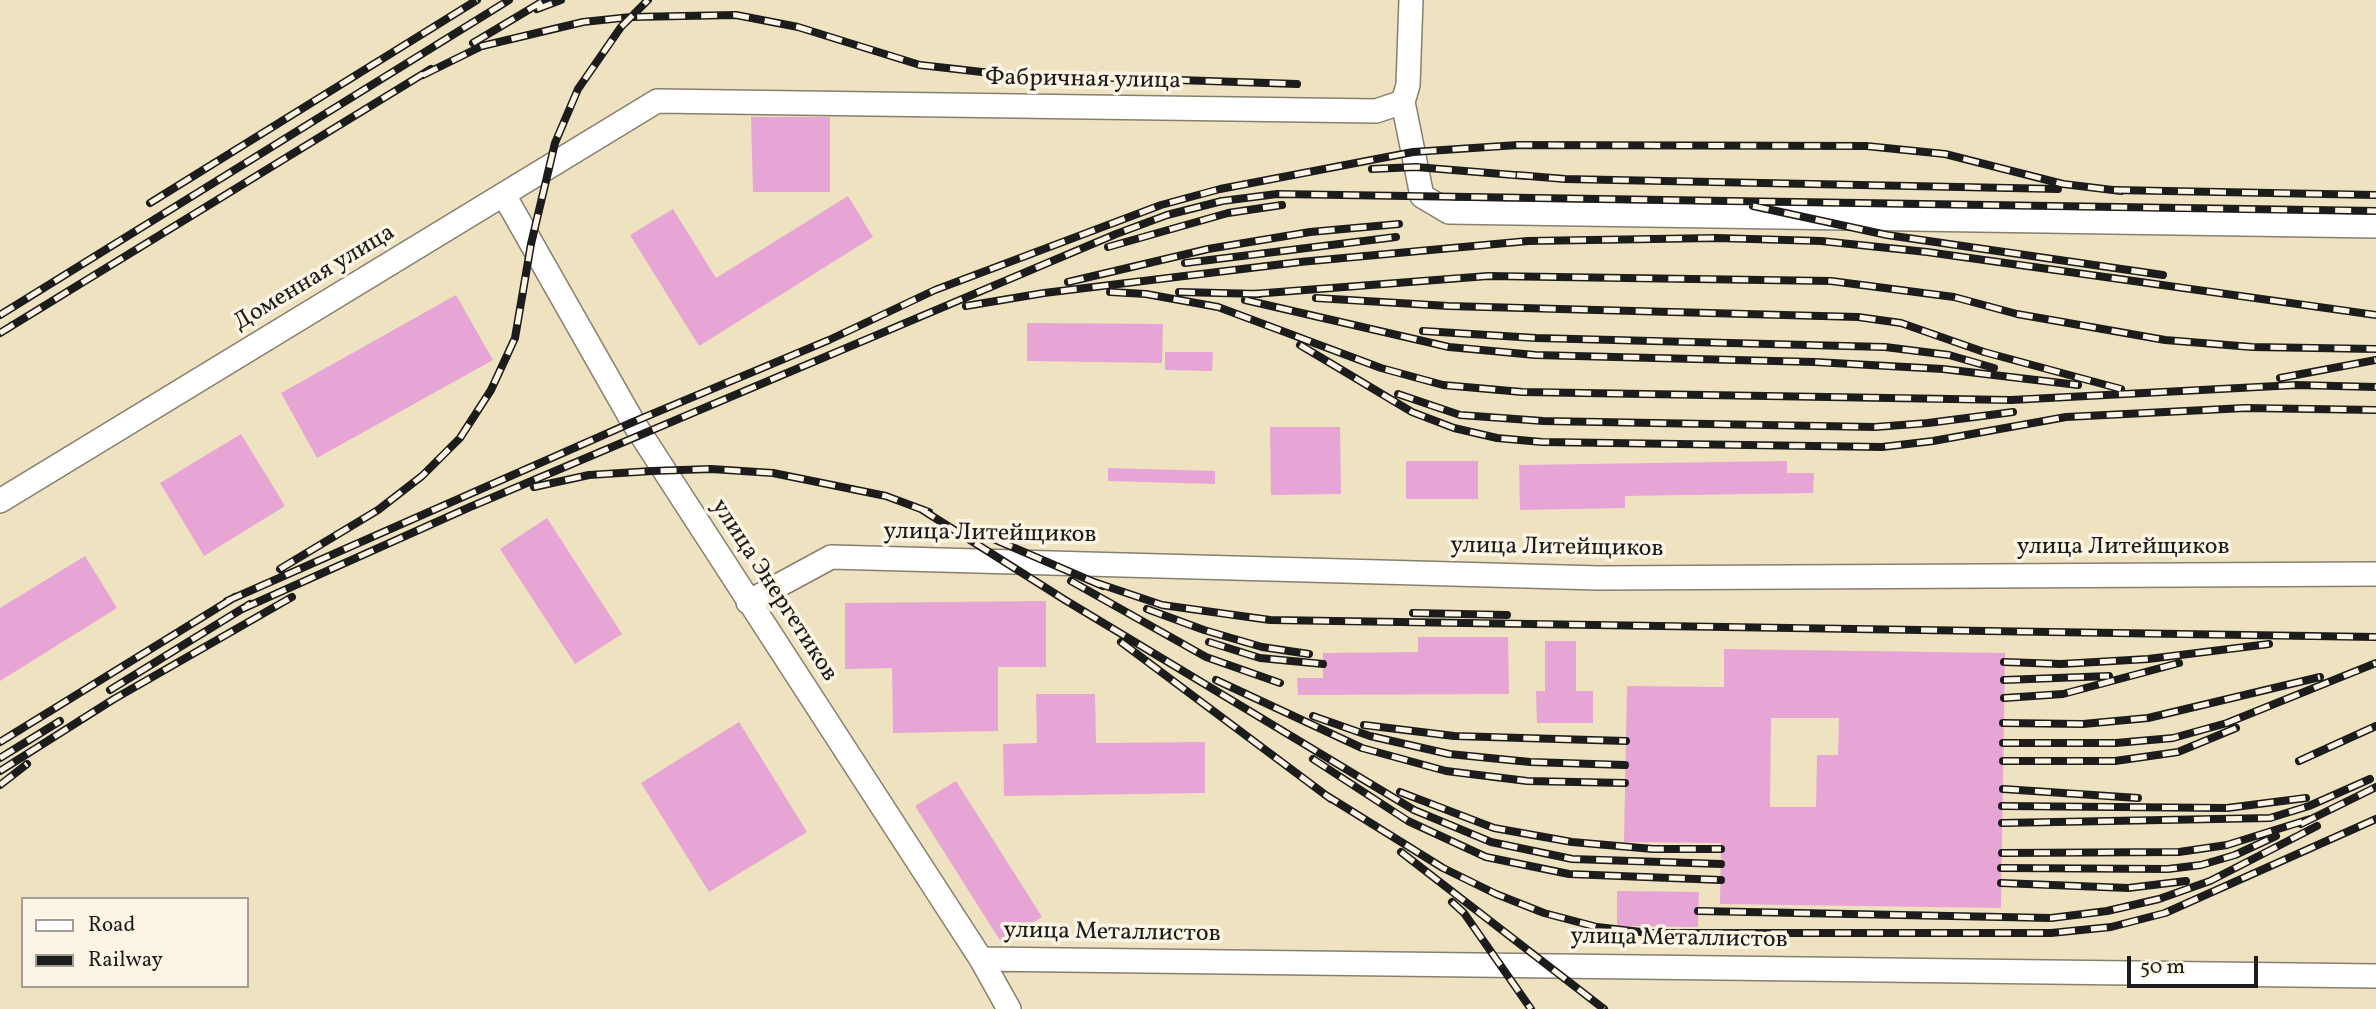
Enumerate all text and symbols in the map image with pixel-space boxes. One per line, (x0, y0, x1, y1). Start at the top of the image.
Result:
street label: Фабричная улица (985, 65, 1181, 97)
street label: Доменная улица (229, 220, 401, 338)
street label: улица Энергетиков (703, 494, 843, 688)
street label: улица Литейщиков (883, 519, 1097, 551)
street label: улица Литейщиков (1450, 533, 1664, 565)
street label: улица Литейщиков (2016, 535, 2230, 563)
legend (21, 897, 248, 988)
text: Road (88, 911, 135, 940)
street label: улица Металлистов (1003, 918, 1221, 950)
street label: улица Металлистов (1570, 924, 1788, 956)
scale bar (2131, 942, 2262, 986)
text: Railway (88, 946, 163, 975)
text: 50 m (2140, 953, 2185, 982)

